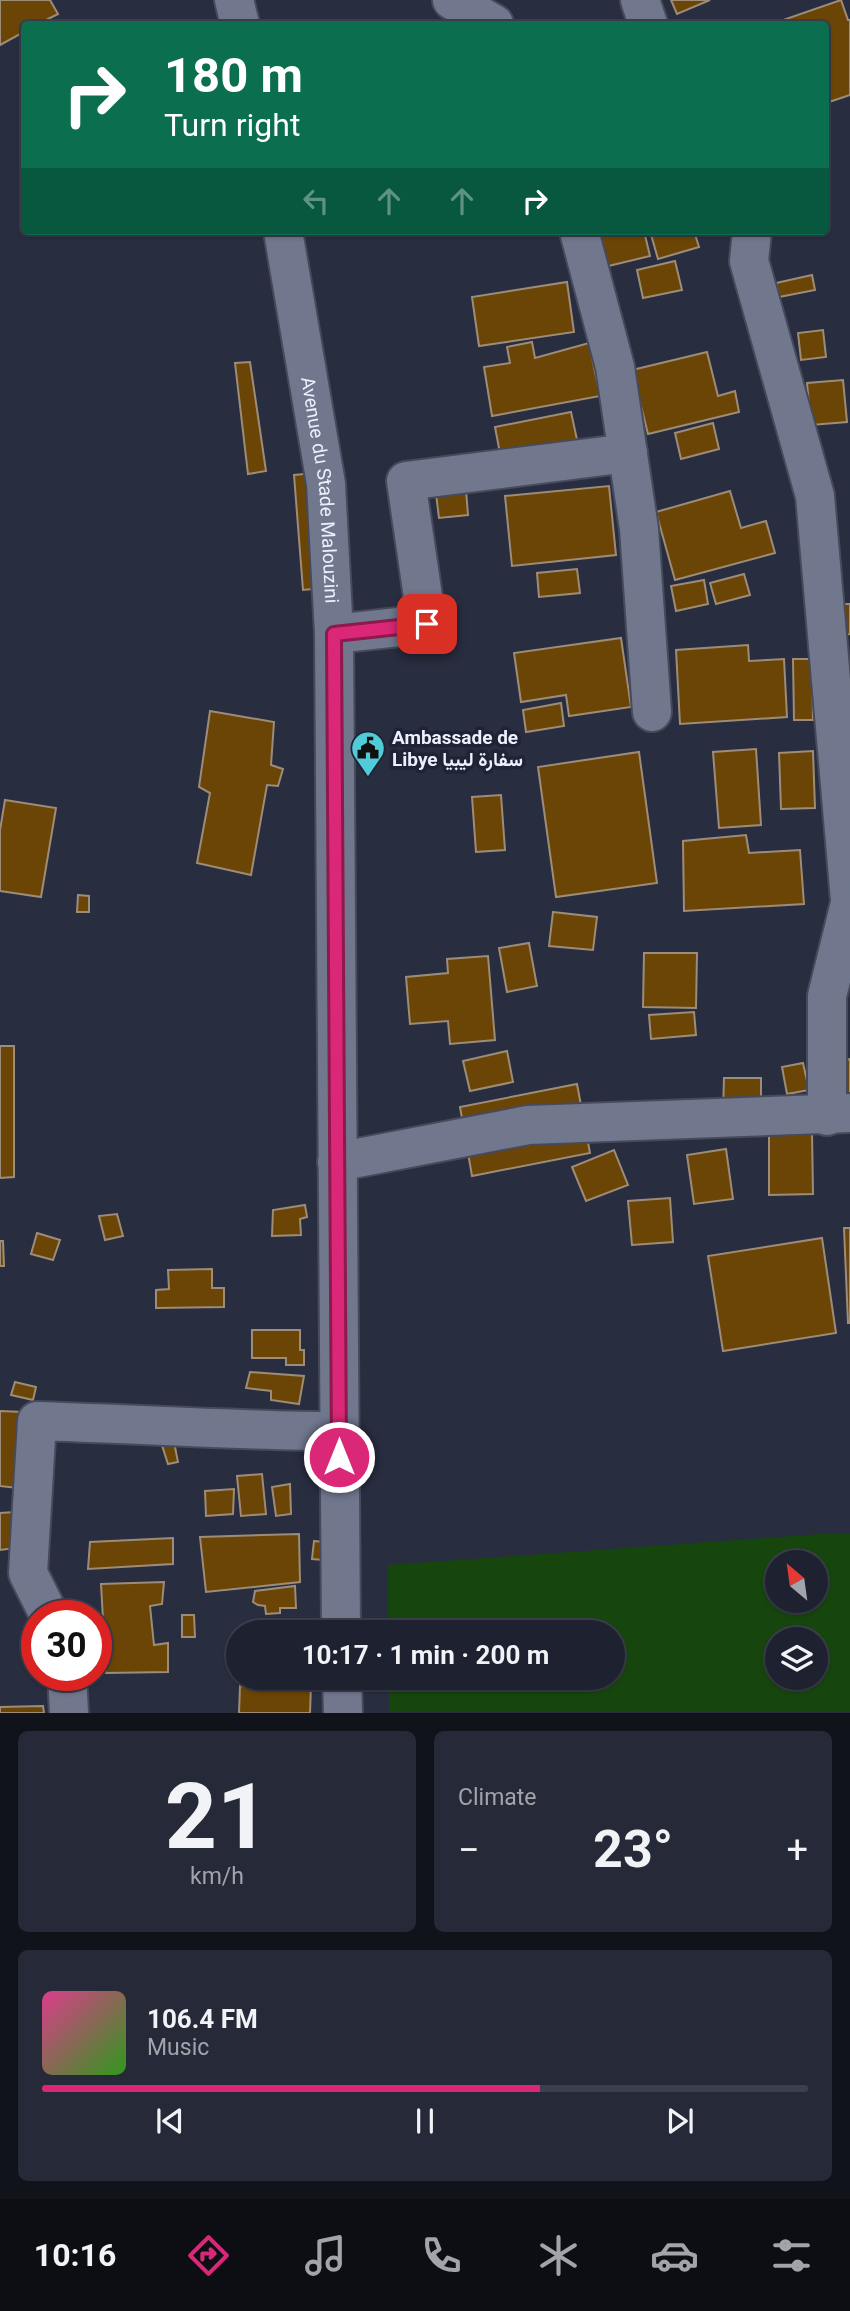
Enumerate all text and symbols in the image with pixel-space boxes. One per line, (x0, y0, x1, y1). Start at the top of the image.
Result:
text: 180 m (164, 47, 303, 104)
icon: right (49, 49, 140, 140)
text: Turn right (164, 106, 300, 144)
icon: left (297, 182, 335, 220)
icon: ahead (370, 182, 408, 220)
icon: ahead (443, 182, 481, 220)
icon: right (516, 182, 554, 220)
street label: Avenue du Stade Malouzini (296, 375, 343, 604)
pin (397, 594, 457, 654)
icon: arrive (408, 605, 446, 643)
place label: Ambassade de Libye سفارة ليبيا (392, 726, 523, 772)
public building icon: Ambassade de Libye سفارة ليبيا (349, 729, 387, 778)
position arrow (302, 1420, 376, 1494)
north arrow (765, 1550, 828, 1614)
map controls (765, 1550, 828, 1690)
speed limit sign: 30 (21, 1600, 112, 1691)
button: layers (765, 1627, 828, 1690)
text: 10:17 · 1 min · 200 m (302, 1640, 549, 1670)
text: 21 (165, 1764, 269, 1870)
text: Climate (458, 1784, 537, 1811)
text: 23° (593, 1819, 673, 1880)
text: − (458, 1828, 480, 1872)
text: + (786, 1828, 808, 1872)
text: km/h (190, 1863, 244, 1890)
text: 106.4 FM (147, 2004, 258, 2034)
text: Music (147, 2034, 209, 2061)
icon: previous (151, 2102, 189, 2140)
icon: pause (406, 2102, 444, 2140)
icon: next (661, 2102, 699, 2140)
icon: directions (184, 2231, 233, 2280)
icon: music (301, 2231, 350, 2280)
icon: phone (417, 2231, 466, 2280)
icon: climate (534, 2231, 583, 2280)
icon: car (650, 2231, 699, 2280)
icon: filters (767, 2231, 816, 2280)
text: 10:16 (34, 2236, 116, 2274)

